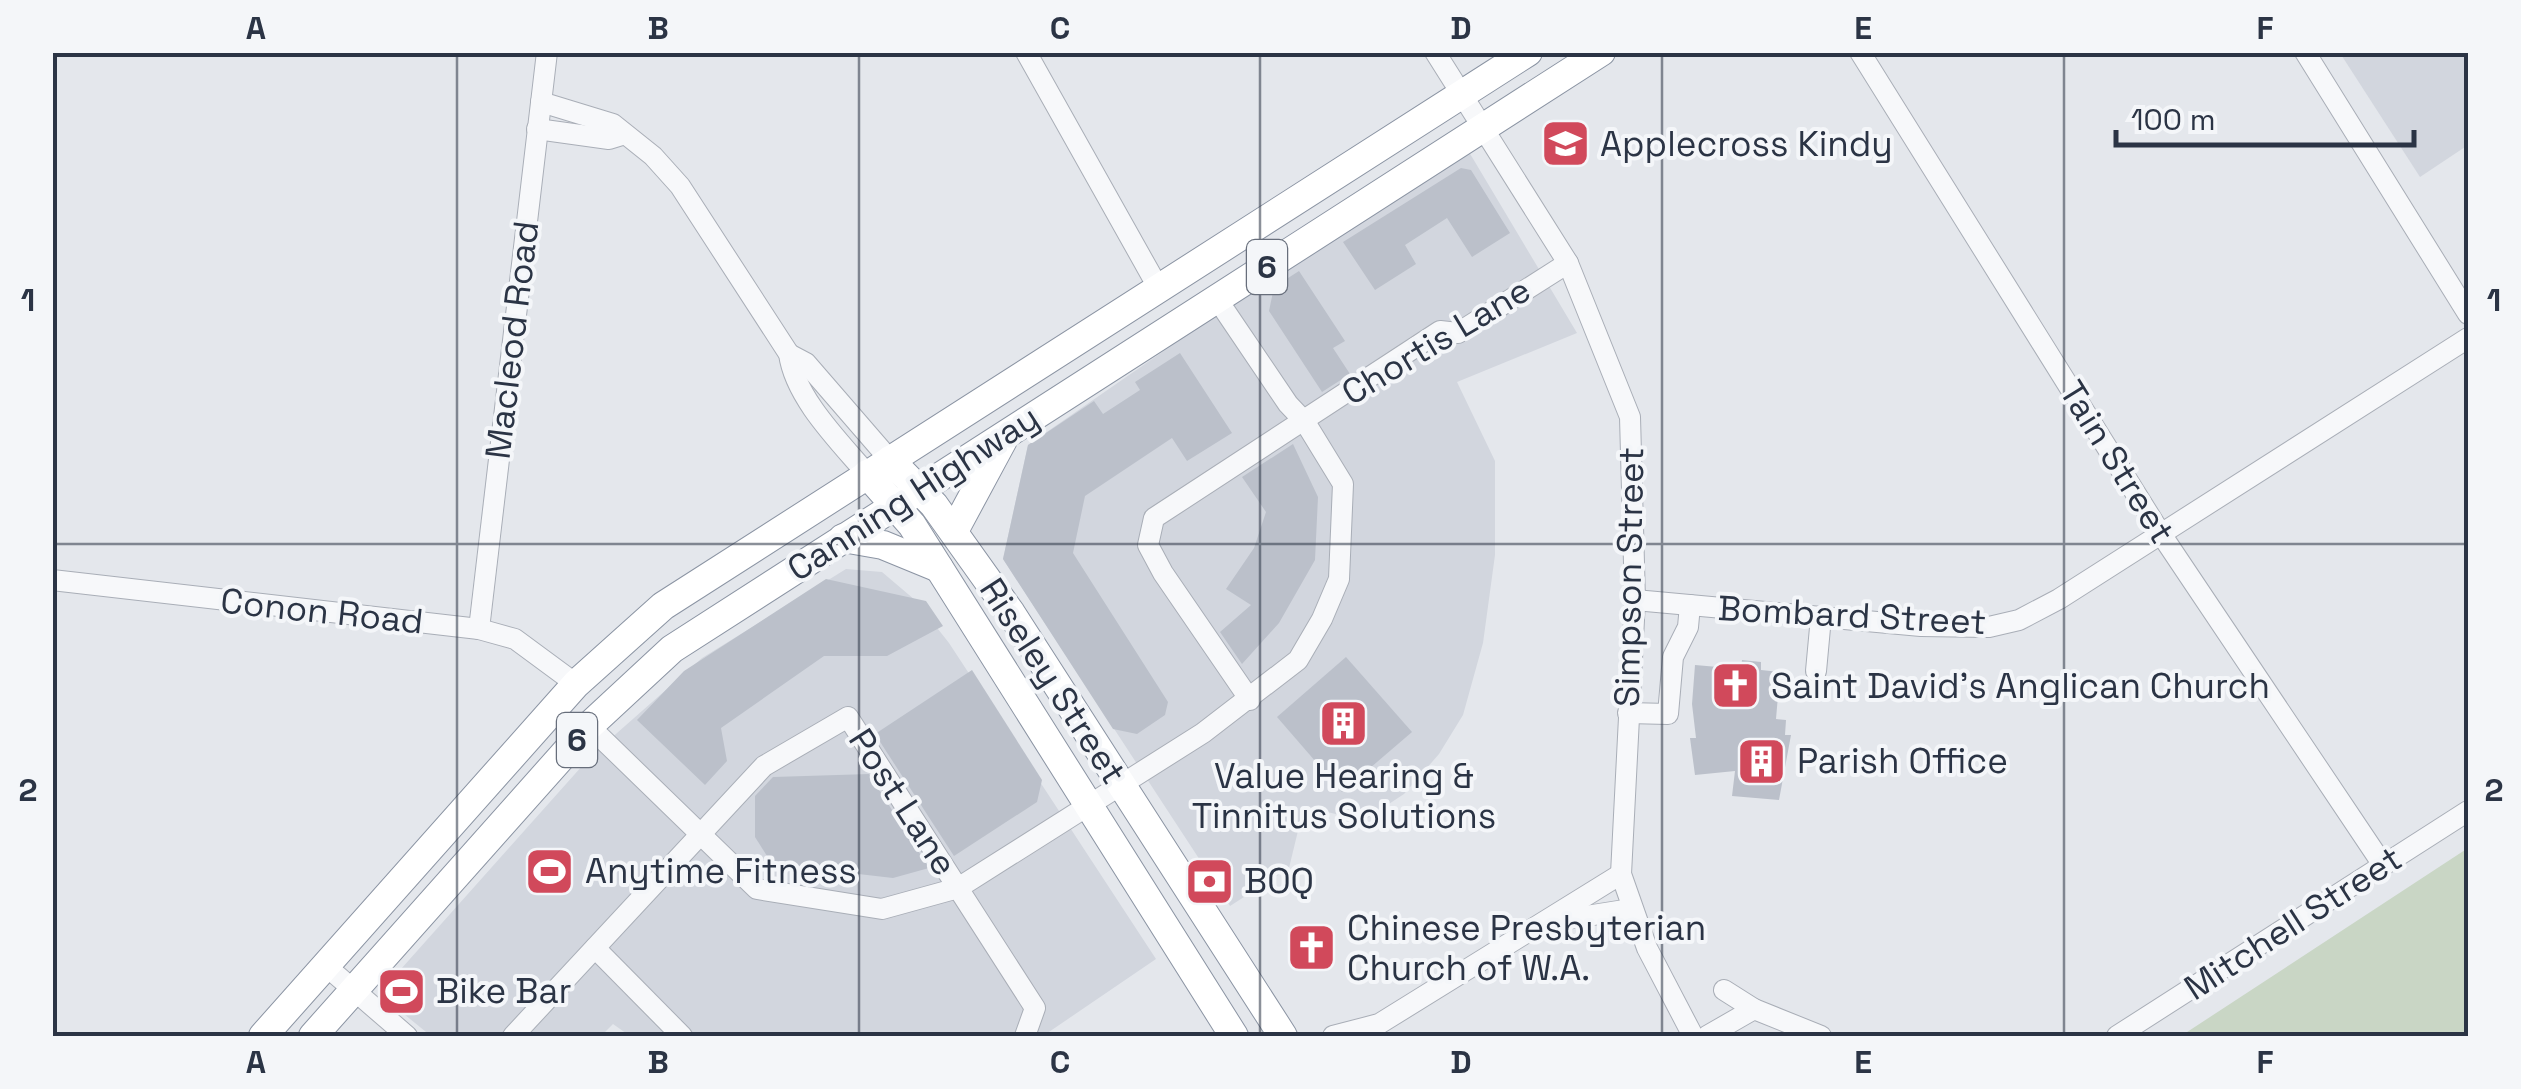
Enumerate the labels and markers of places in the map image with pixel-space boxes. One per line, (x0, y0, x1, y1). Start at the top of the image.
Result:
school or university icon: Applecross Kindy (1539, 118, 1591, 170)
place label: Applecross Kindy (1600, 122, 1893, 166)
church icon: Saint David's Anglican Church (1710, 660, 1762, 712)
place label: Saint David's Anglican Church (1771, 664, 2270, 708)
building icon: Value Hearing & Tinnitus Solutions (1318, 698, 1370, 750)
building icon: Parish Office (1736, 735, 1788, 787)
place label: Parish Office (1797, 739, 2008, 783)
place label: Value Hearing & Tinnitus Solutions (1192, 754, 1496, 838)
sports icon: Anytime Fitness (524, 845, 576, 897)
place label: Anytime Fitness (585, 849, 857, 893)
bank icon: BOQ (1183, 855, 1235, 907)
place label: BOQ (1244, 859, 1314, 903)
place label: Chinese Presbyterian Church of W.A. (1347, 906, 1706, 990)
church icon: Chinese Presbyterian Church of W.A. (1286, 922, 1338, 974)
sports icon: Bike Bar (375, 965, 427, 1017)
place label: Bike Bar (436, 969, 572, 1013)

